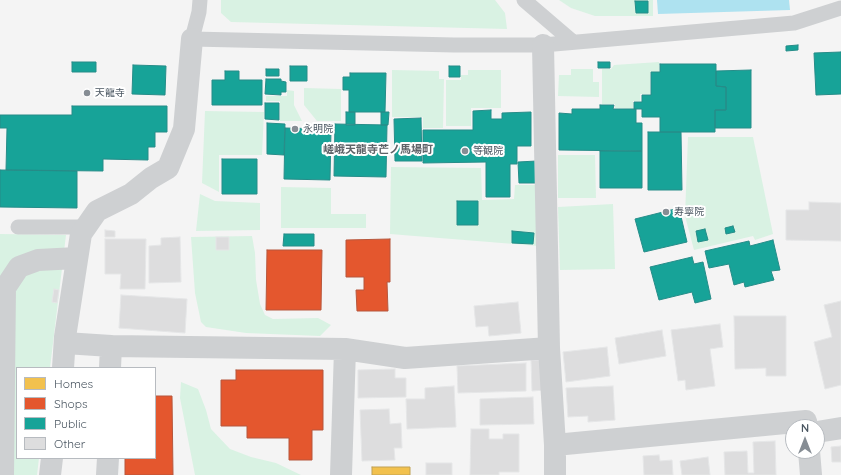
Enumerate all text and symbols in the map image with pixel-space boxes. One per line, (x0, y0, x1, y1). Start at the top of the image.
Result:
place label: 天龍寺 (95, 87, 125, 99)
marker: 天龍寺 (82, 88, 92, 98)
place label: 永明院 (303, 123, 333, 135)
marker: 永明院 (290, 124, 300, 134)
district label: 嵯峨天龍寺芒ノ馬場町 (323, 143, 433, 157)
place label: 等観院 (473, 145, 503, 157)
marker: 等観院 (460, 146, 470, 156)
place label: 寿寧院 (674, 206, 704, 218)
marker: 寿寧院 (661, 207, 671, 217)
legend (16, 367, 156, 459)
text: Homes (54, 376, 93, 391)
text: Shops (54, 396, 88, 411)
text: Public (54, 416, 87, 431)
north arrow (785, 419, 825, 459)
text: N (801, 421, 809, 435)
text: Other (54, 436, 85, 451)

